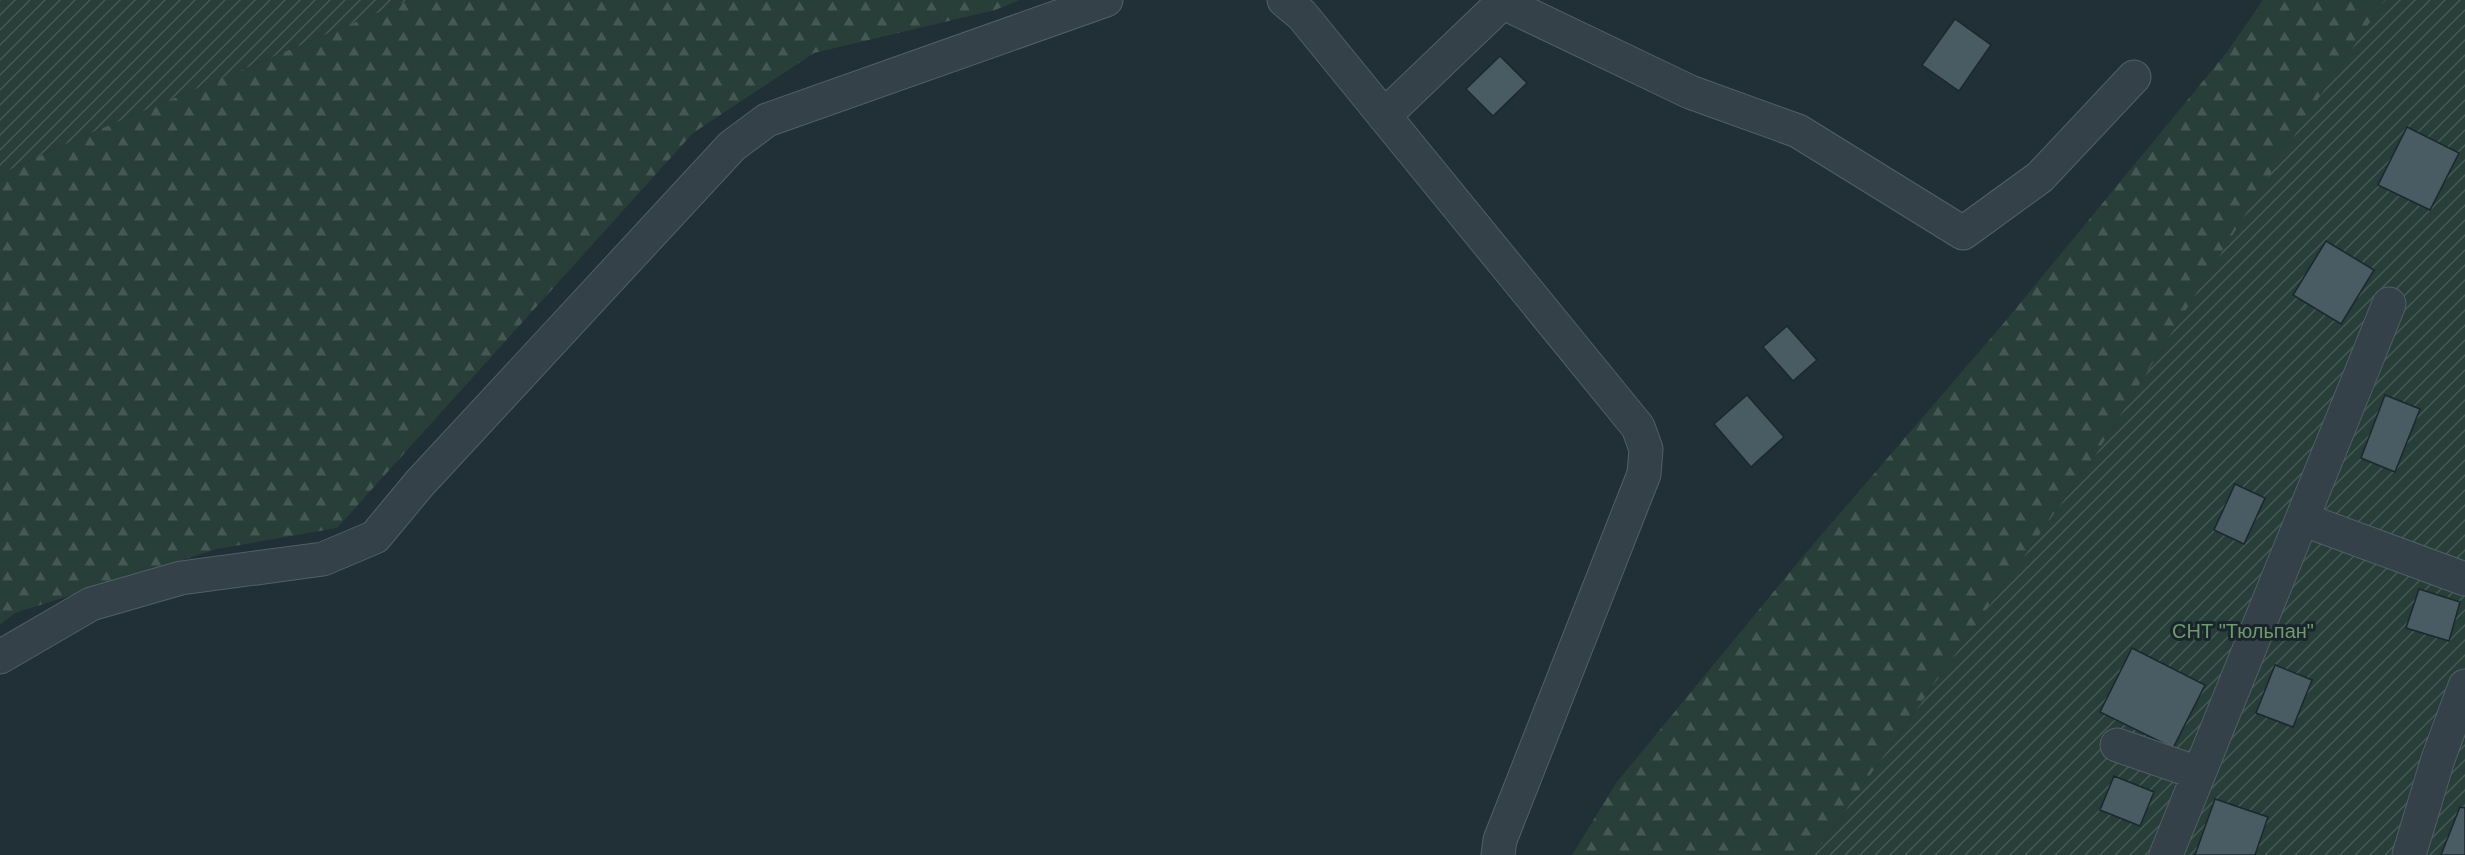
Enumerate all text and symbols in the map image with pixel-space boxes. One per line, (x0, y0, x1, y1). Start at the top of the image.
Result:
park label: СНТ "Тюльпан" (2172, 620, 2314, 642)

